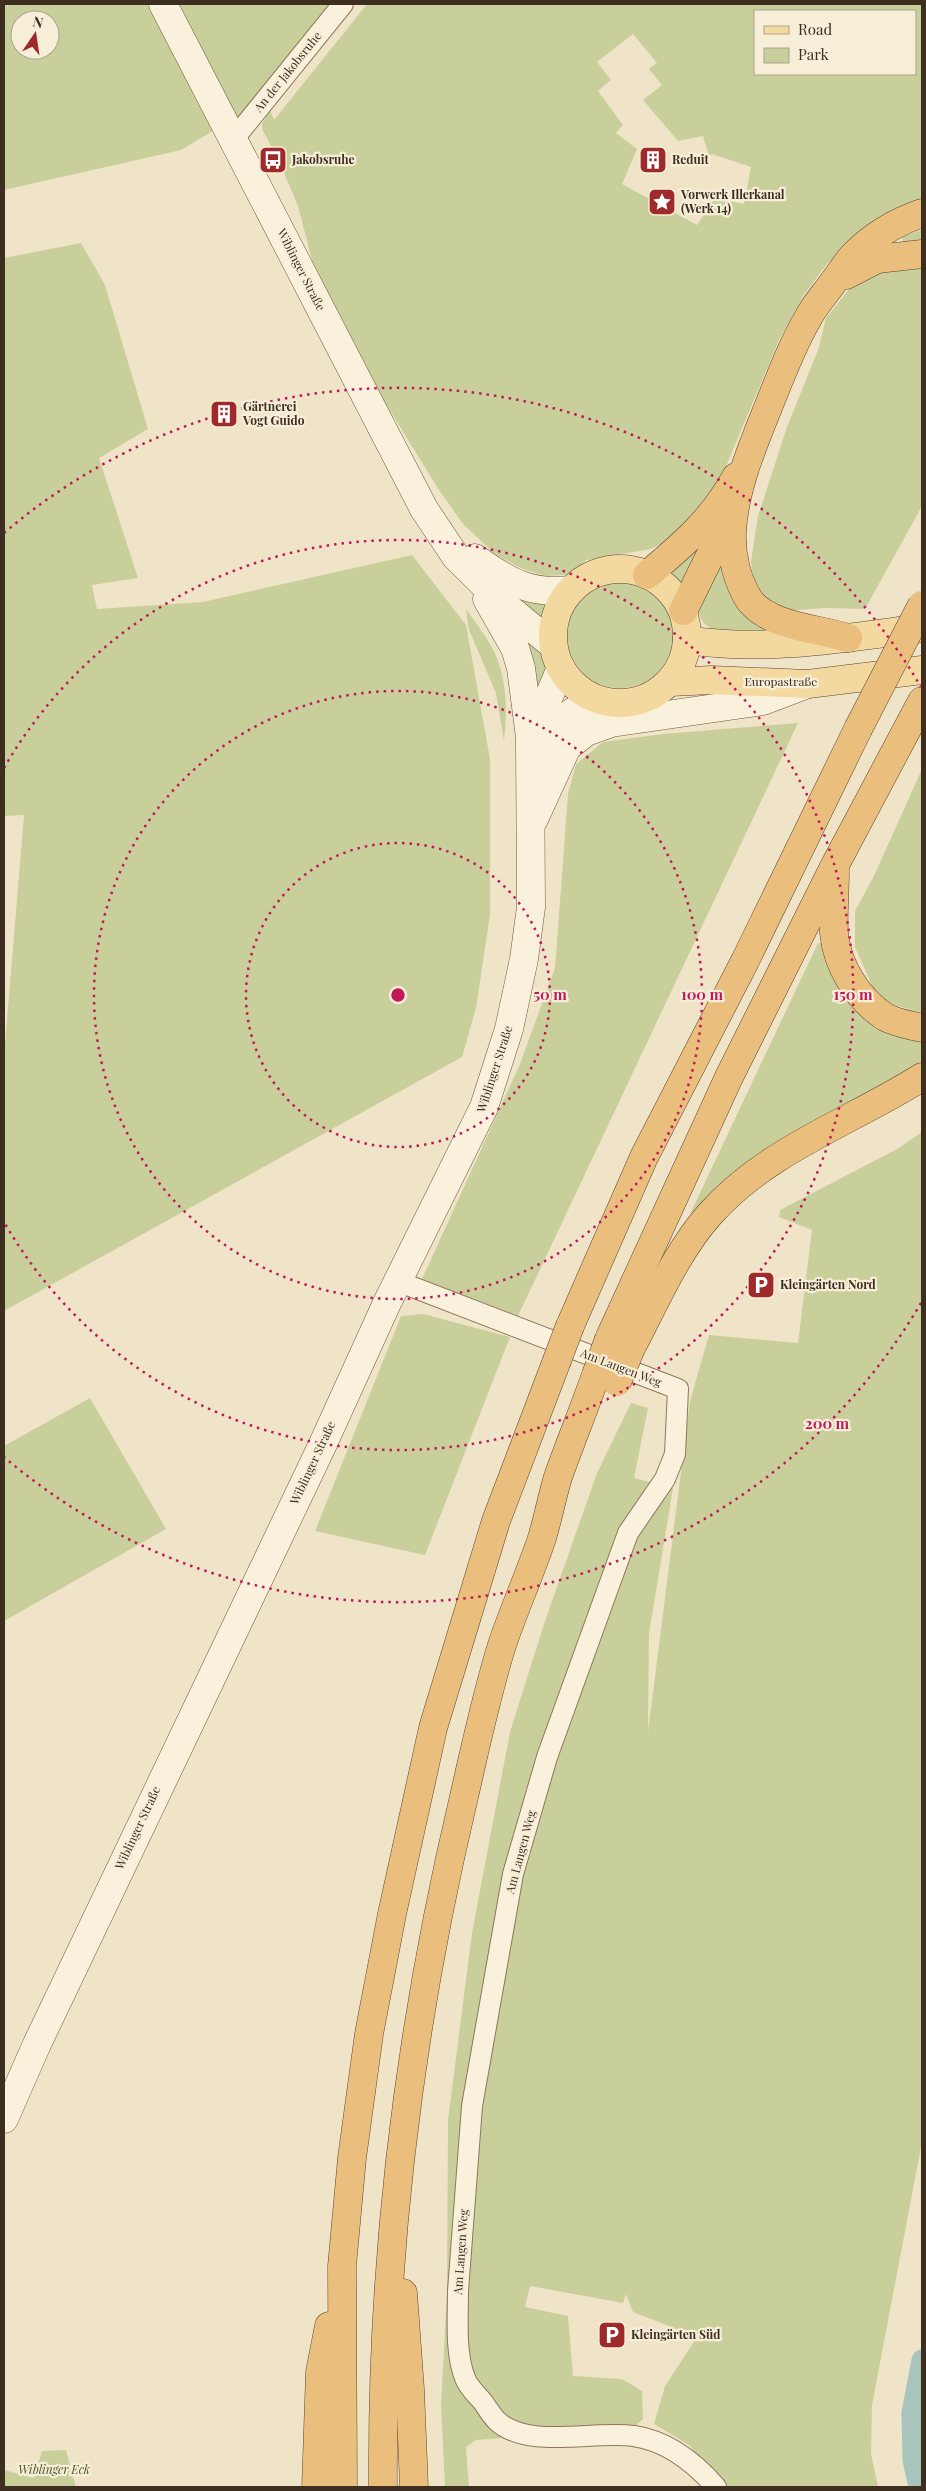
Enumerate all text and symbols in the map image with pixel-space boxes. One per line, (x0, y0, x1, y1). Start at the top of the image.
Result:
north arrow (10, 10, 60, 60)
legend (754, 10, 916, 75)
text: N (31, 11, 45, 32)
text: Road (798, 19, 832, 39)
street label: An der Jakobsruhe (249, 28, 325, 116)
text: Park (798, 44, 830, 64)
bus stop icon: Jakobsruhe (258, 145, 288, 175)
building icon: Reduit (638, 145, 668, 175)
place label: Jakobsruhe (291, 151, 355, 167)
place label: Reduit (672, 151, 710, 167)
place label: Vorwerk Illerkanal (Werk 14) (680, 186, 785, 216)
place icon: Vorwerk Illerkanal (Werk 14) (647, 187, 677, 217)
street label: Wiblinger Straße (274, 225, 329, 313)
place label: Gärtnerei Vogt Guido (242, 398, 305, 428)
building icon: Gärtnerei Vogt Guido (209, 399, 239, 429)
street label: Europastraße (745, 673, 817, 689)
text: 50 m (533, 984, 567, 1004)
text: 100 m (681, 984, 724, 1004)
text: 150 m (833, 984, 873, 1004)
centre of rings (389, 986, 407, 1004)
street label: Wiblinger Straße (472, 1023, 516, 1115)
parking icon: Kleingärten Nord (746, 1270, 776, 1300)
place label: Kleingärten Nord (780, 1276, 876, 1292)
street label: Am Langen Weg (578, 1344, 665, 1390)
text: 200 m (805, 1413, 850, 1433)
street label: Wiblinger Straße (285, 1418, 338, 1508)
street label: Wiblinger Straße (110, 1783, 163, 1873)
street label: Am Langen Weg (501, 1808, 539, 1896)
street label: Am Langen Weg (449, 2208, 471, 2296)
parking icon: Kleingärten Süd (597, 2320, 627, 2350)
place label: Kleingärten Süd (631, 2326, 720, 2342)
park label: Wiblinger Eck (18, 2461, 90, 2477)

